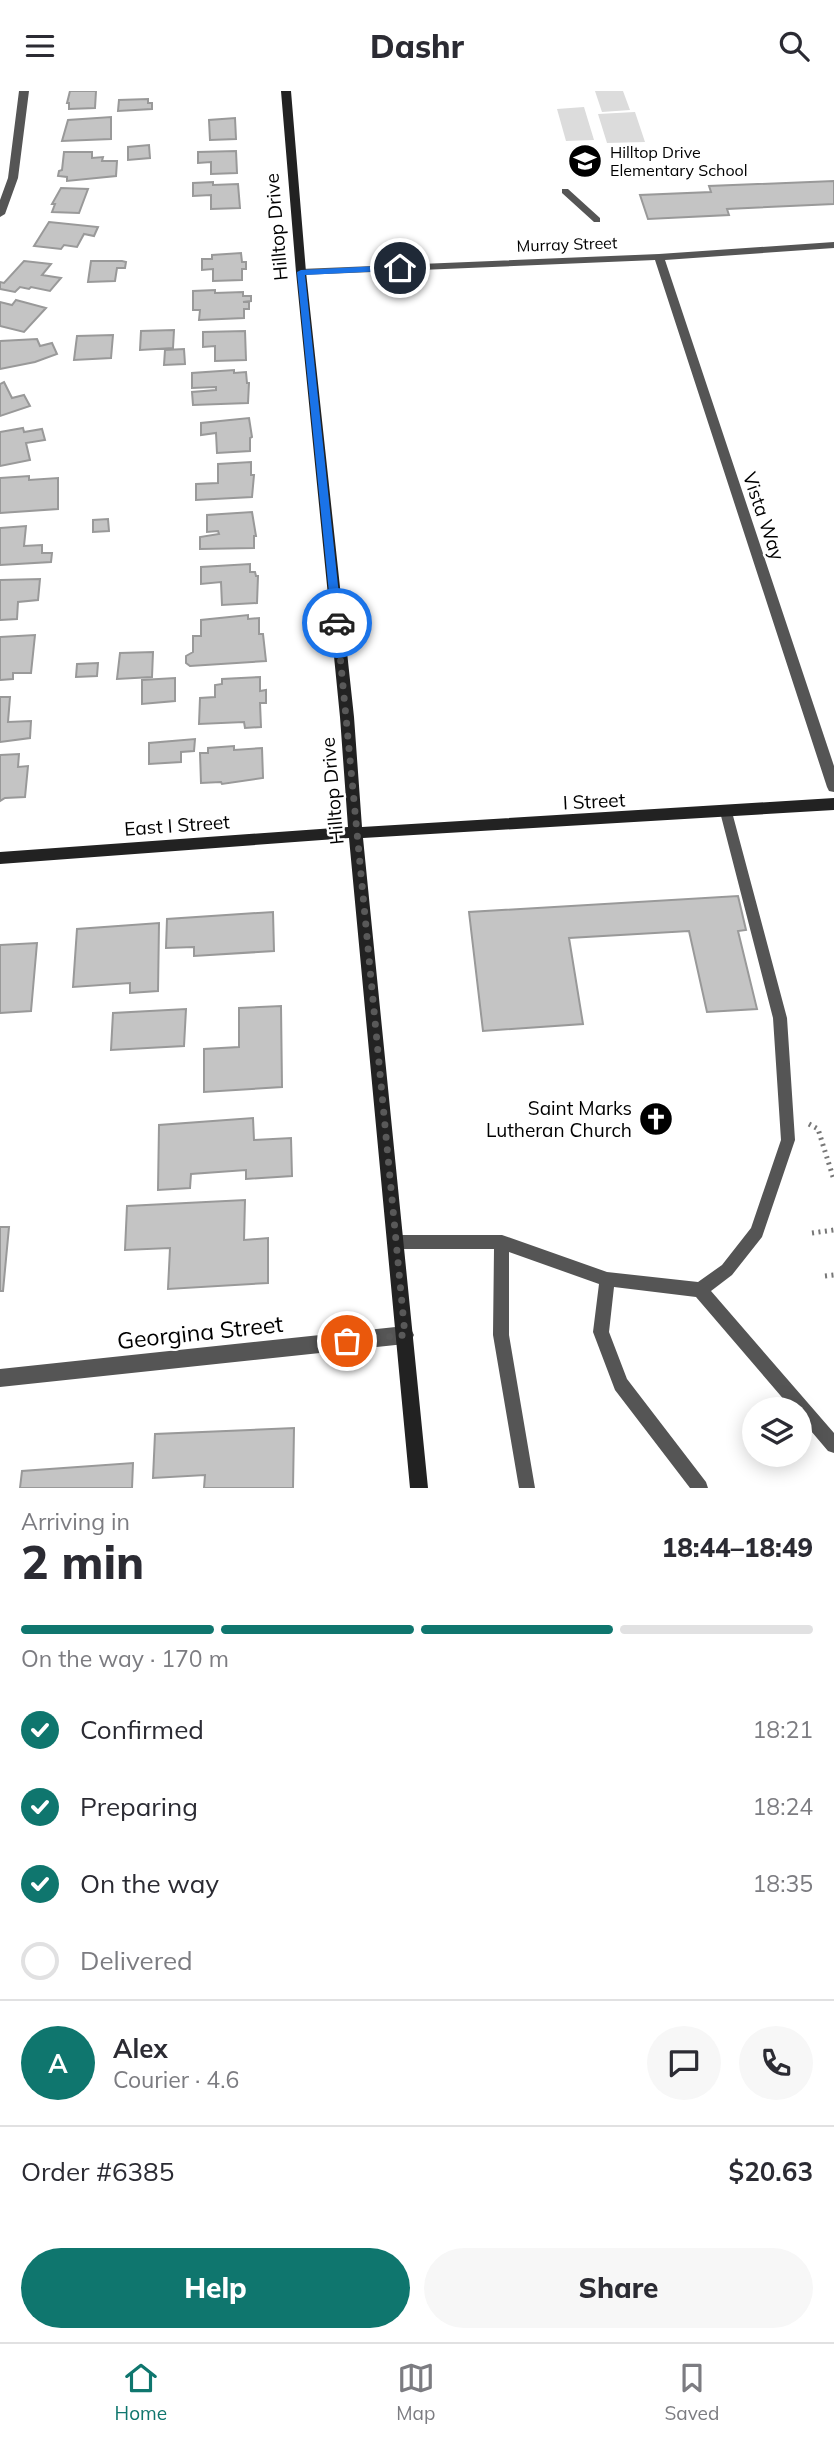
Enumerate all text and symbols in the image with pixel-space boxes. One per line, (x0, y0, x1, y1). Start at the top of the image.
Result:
text: Dashr (370, 26, 464, 66)
icon: menu (21, 27, 59, 65)
icon: search (775, 27, 813, 65)
school or university icon: Hilltop Drive Elementary School (566, 142, 604, 180)
place label: Hilltop Drive Elementary School (610, 142, 748, 180)
street label: Hilltop Drive (259, 172, 293, 282)
street label: Murray Street (516, 232, 618, 256)
pin (370, 238, 430, 298)
icon: home (381, 249, 419, 287)
street label: Vista Way (738, 469, 790, 563)
courier (302, 588, 372, 658)
icon: car (318, 604, 356, 642)
street label: Hilltop Drive (315, 736, 349, 846)
street label: I Street (562, 787, 626, 815)
street label: East I Street (123, 809, 231, 841)
place label: Saint Marks Lutheran Church (486, 1096, 632, 1142)
church icon: Saint Marks Lutheran Church (637, 1100, 675, 1138)
street label: Georgina Street (115, 1309, 285, 1355)
pin (317, 1311, 377, 1371)
icon: bag (328, 1322, 366, 1360)
map controls (742, 1397, 812, 1467)
button: layers (742, 1397, 812, 1467)
text: Arriving in (21, 1507, 130, 1536)
text: 18:44–18:49 (662, 1531, 813, 1564)
text: 2 min (21, 1533, 144, 1591)
text: On the way · 170 m (21, 1644, 229, 1673)
icon: check (21, 1711, 59, 1749)
text: Confirmed (80, 1713, 204, 1746)
text: 18:21 (753, 1715, 813, 1744)
icon: check (21, 1788, 59, 1826)
text: Preparing (80, 1790, 198, 1823)
text: 18:24 (753, 1792, 813, 1821)
icon: check (21, 1865, 59, 1903)
text: On the way (80, 1867, 219, 1900)
text: 18:35 (753, 1869, 813, 1898)
text: Delivered (80, 1944, 193, 1977)
button: chat (647, 2026, 721, 2100)
button: phone (739, 2026, 813, 2100)
text: Alex (113, 2032, 168, 2065)
text: A (48, 2047, 68, 2080)
text: Courier · 4.6 (113, 2065, 239, 2094)
text: Order #6385 (21, 2155, 174, 2188)
text: $20.63 (729, 2155, 813, 2188)
button: Help (21, 2248, 410, 2328)
button: Share (424, 2248, 813, 2328)
tab: Home (115, 2359, 167, 2425)
tab: Map (396, 2359, 435, 2425)
tab: Saved (665, 2359, 719, 2425)

